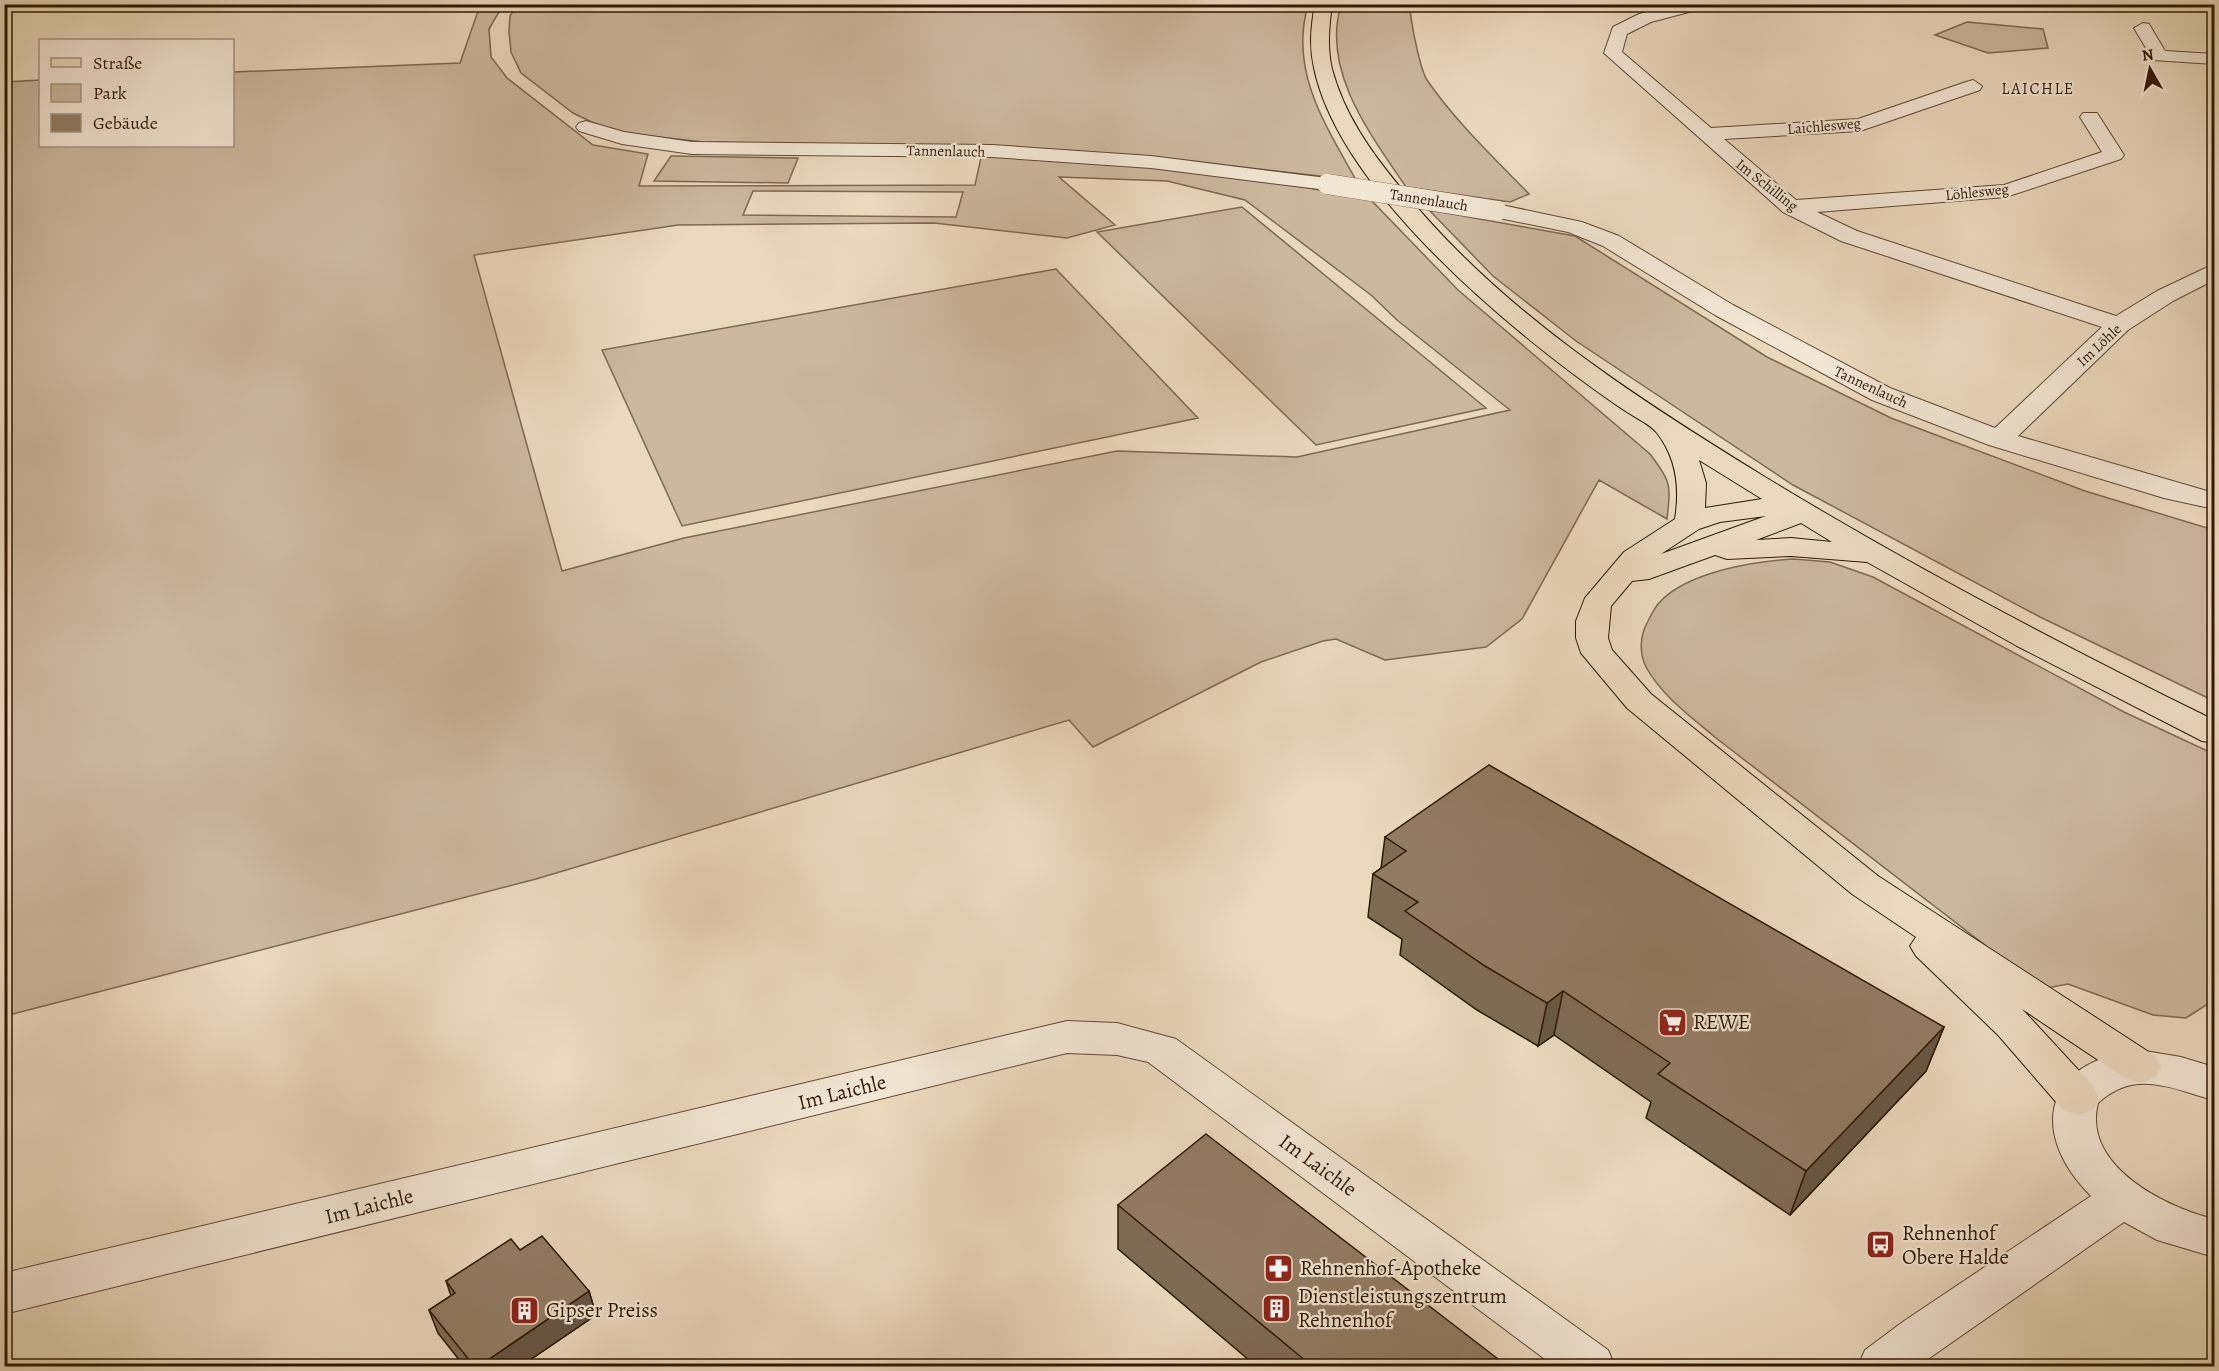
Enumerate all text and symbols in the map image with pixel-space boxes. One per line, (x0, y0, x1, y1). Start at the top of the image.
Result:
legend (39, 39, 234, 147)
north arrow (2120, 39, 2180, 99)
text: N (2140, 43, 2156, 67)
text: Straße (93, 51, 142, 75)
district label: LAICHLE (2001, 78, 2075, 100)
text: Park (93, 81, 127, 105)
text: Gebäude (93, 111, 158, 135)
street label: Laichlesweg (1786, 113, 1862, 139)
street label: Tannenlauch (906, 140, 986, 162)
street label: Im Schilling (1732, 154, 1803, 216)
street label: Löhlesweg (1944, 179, 2010, 205)
street label: Tannenlauch (1388, 184, 1470, 216)
street label: Im Löhle (2072, 319, 2126, 371)
street label: Tannenlauch (1831, 361, 1911, 413)
supermarket icon: REWE (1656, 1006, 1688, 1038)
place label: REWE (1693, 1008, 1750, 1036)
street label: Im Laichle (795, 1068, 889, 1116)
street label: Im Laichle (1273, 1127, 1363, 1203)
street label: Im Laichle (322, 1182, 416, 1230)
place label: Rehnenhof Obere Halde (1902, 1219, 2009, 1271)
bus stop icon: Rehnenhof Obere Halde (1865, 1229, 1897, 1261)
pharmacy icon: Rehnenhof-Apotheke (1263, 1252, 1295, 1284)
place label: Rehnenhof-Apotheke (1300, 1254, 1481, 1282)
place label: Dienstleistungszentrum Rehnenhof (1298, 1282, 1507, 1334)
building icon: Dienstleistungszentrum Rehnenhof (1261, 1292, 1293, 1324)
building icon: Gipser Preiss (509, 1294, 541, 1326)
place label: Gipser Preiss (546, 1296, 658, 1324)

